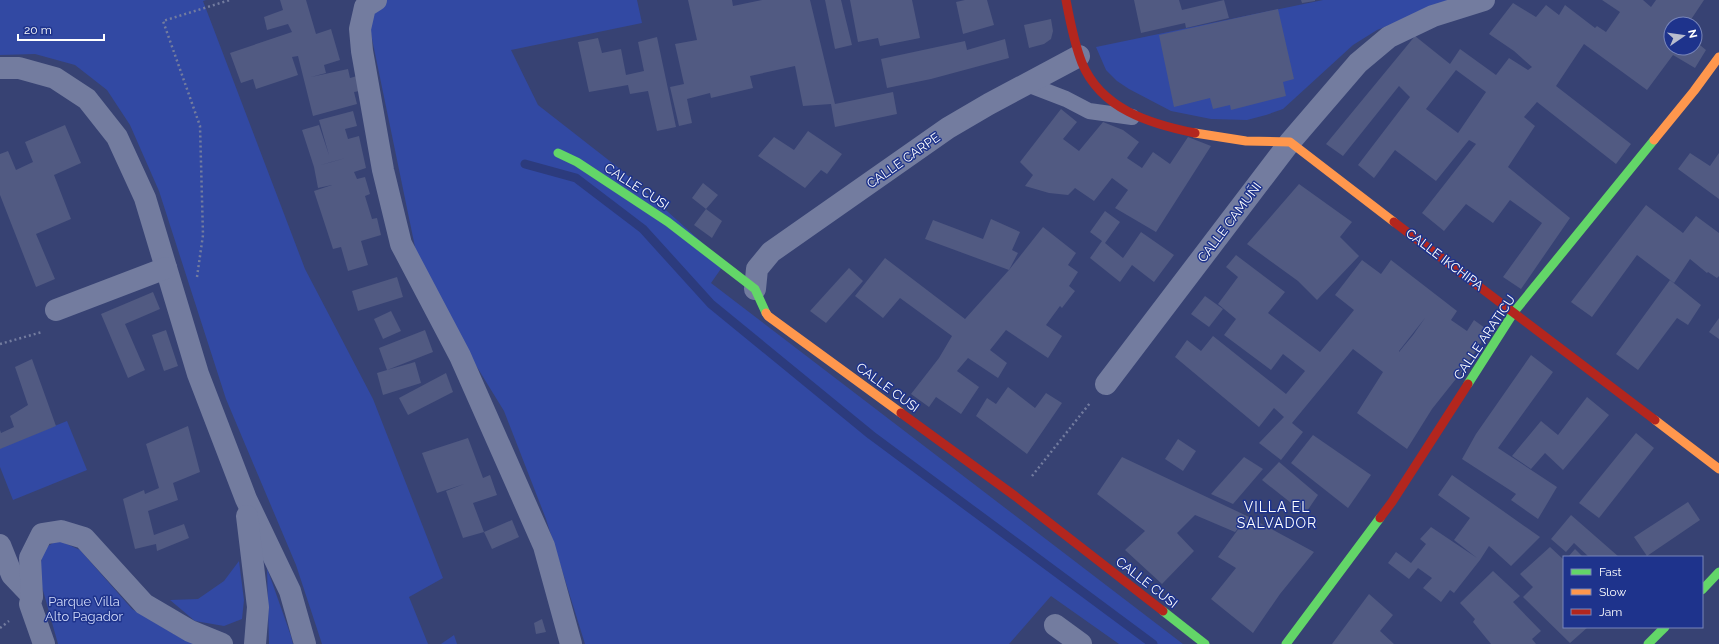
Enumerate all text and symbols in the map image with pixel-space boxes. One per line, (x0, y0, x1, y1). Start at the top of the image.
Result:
scale bar (18, 16, 104, 42)
north arrow (1663, 16, 1703, 56)
text: 20 m (24, 23, 52, 37)
text: N (1685, 28, 1700, 39)
street label: CALLE CARPE (864, 130, 943, 191)
street label: CALLE CUSI (602, 160, 672, 213)
street label: CALLE CAMUÑI (1195, 179, 1264, 265)
street label: CALLE IKCHIPA (1403, 225, 1487, 294)
street label: CALLE ARATICU (1451, 292, 1518, 382)
street label: CALLE CUSI (853, 360, 922, 415)
district label: VILLA EL SALVADOR (1237, 499, 1317, 531)
street label: CALLE CUSI (1113, 554, 1180, 611)
legend (1563, 556, 1703, 628)
text: Fast (1599, 565, 1622, 579)
text: Slow (1599, 585, 1626, 599)
park label: Parque Villa Alto Pagador (45, 594, 124, 624)
text: Jam (1599, 605, 1622, 619)

